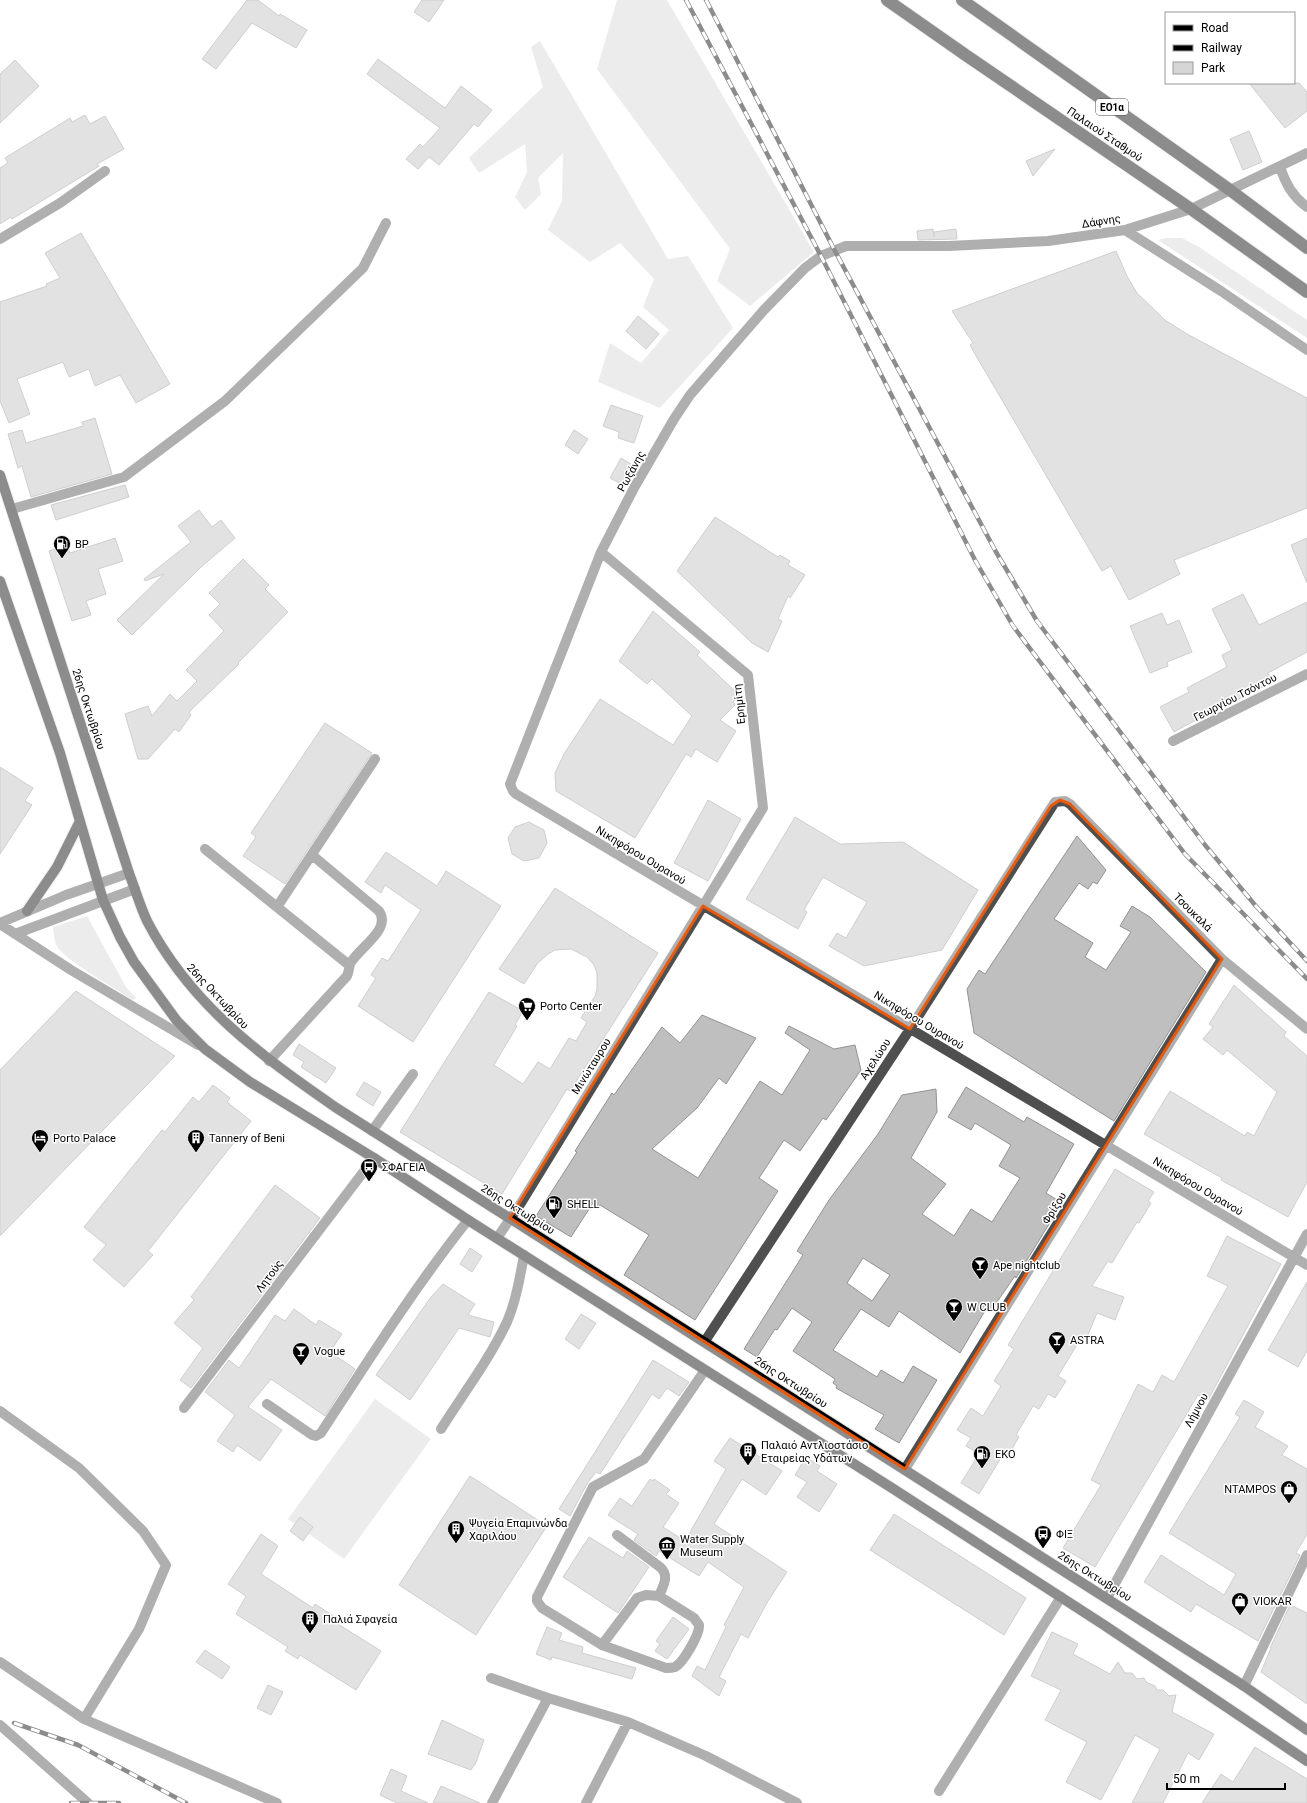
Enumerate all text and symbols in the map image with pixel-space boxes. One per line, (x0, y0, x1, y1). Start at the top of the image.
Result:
legend (1165, 12, 1295, 84)
text: Road (1201, 21, 1229, 35)
text: Railway (1201, 41, 1242, 55)
text: Park (1201, 61, 1226, 75)
road number: ΕΟ1α (1096, 99, 1128, 115)
street label: Παλαιού Σταθμού (1065, 104, 1145, 164)
street label: Δάφνης (1081, 212, 1122, 231)
street label: Ρωξάνης (615, 448, 648, 494)
fuel station icon: BP (52, 534, 72, 559)
place label: BP (75, 538, 89, 551)
street label: 26ης Οκτωβρίου (69, 667, 108, 751)
street label: Γεωργίου Τσόντου (1191, 671, 1279, 724)
street label: Ερημίτη (731, 683, 748, 725)
street label: Νικηφόρου Ουρανού (593, 823, 688, 887)
street label: Τσουκαλά (1171, 890, 1215, 935)
street label: 26ης Οκτωβρίου (184, 961, 251, 1032)
street label: Νικηφόρου Ουρανού (871, 988, 966, 1052)
supermarket icon: Porto Center (517, 996, 537, 1021)
place label: Porto Center (540, 1000, 602, 1013)
street label: Μινώταυρου (569, 1036, 614, 1097)
street label: Αχελώου (857, 1036, 894, 1082)
hotel icon: Porto Palace (30, 1128, 50, 1153)
building icon: Tannery of Beni (186, 1128, 206, 1153)
place label: Porto Palace (53, 1132, 116, 1145)
place label: Tannery of Beni (209, 1132, 285, 1145)
street label: Νικηφόρου Ουρανού (1150, 1154, 1245, 1218)
bus stop icon: ΣΦΑΓΕΙΑ (359, 1157, 379, 1182)
place label: ΣΦΑΓΕΙΑ (382, 1161, 426, 1174)
street label: 26ης Οκτωβρίου (479, 1182, 557, 1237)
street label: Φρίξου (1040, 1190, 1069, 1227)
fuel station icon: SHELL (544, 1194, 564, 1219)
place label: SHELL (567, 1198, 600, 1211)
bar icon: Ape nightclub (970, 1255, 990, 1280)
street label: Λητούς (253, 1257, 286, 1295)
place label: Ape nightclub (993, 1259, 1060, 1272)
bar icon: W CLUB (944, 1297, 964, 1322)
place label: W CLUB (967, 1301, 1006, 1314)
bar icon: ASTRA (1047, 1330, 1067, 1355)
place label: ASTRA (1070, 1334, 1105, 1347)
bar icon: Vogue (291, 1341, 311, 1366)
place label: Vogue (314, 1345, 345, 1358)
street label: 26ης Οκτωβρίου (752, 1354, 830, 1411)
street label: Λήμνου (1182, 1391, 1211, 1430)
place label: Παλαιό Αντλιοστάσιο Εταιρείας Υδάτων (761, 1439, 868, 1465)
building icon: Παλαιό Αντλιοστάσιο Εταιρείας Υδάτων (738, 1441, 758, 1466)
fuel station icon: EKO (972, 1444, 992, 1469)
place label: EKO (995, 1448, 1016, 1461)
shop icon: NTAMPOS (1279, 1479, 1299, 1504)
place label: NTAMPOS (1224, 1483, 1276, 1496)
place label: Ψυγεία Επαμινώνδα Χαριλάου (469, 1517, 568, 1543)
building icon: Ψυγεία Επαμινώνδα Χαριλάου (446, 1519, 466, 1544)
bus stop icon: ΦΙΞ (1033, 1524, 1053, 1549)
place label: ΦΙΞ (1056, 1528, 1073, 1541)
place label: Water Supply Museum (680, 1533, 745, 1559)
museum icon: Water Supply Museum (657, 1535, 677, 1560)
street label: 26ης Οκτωβρίου (1056, 1549, 1134, 1604)
shop icon: VIOKAR (1230, 1591, 1250, 1616)
place label: VIOKAR (1253, 1595, 1292, 1608)
building icon: Παλιά Σφαγεία (300, 1609, 320, 1634)
place label: Παλιά Σφαγεία (323, 1613, 398, 1626)
scale bar (1167, 1765, 1285, 1791)
text: 50 m (1173, 1772, 1200, 1786)

